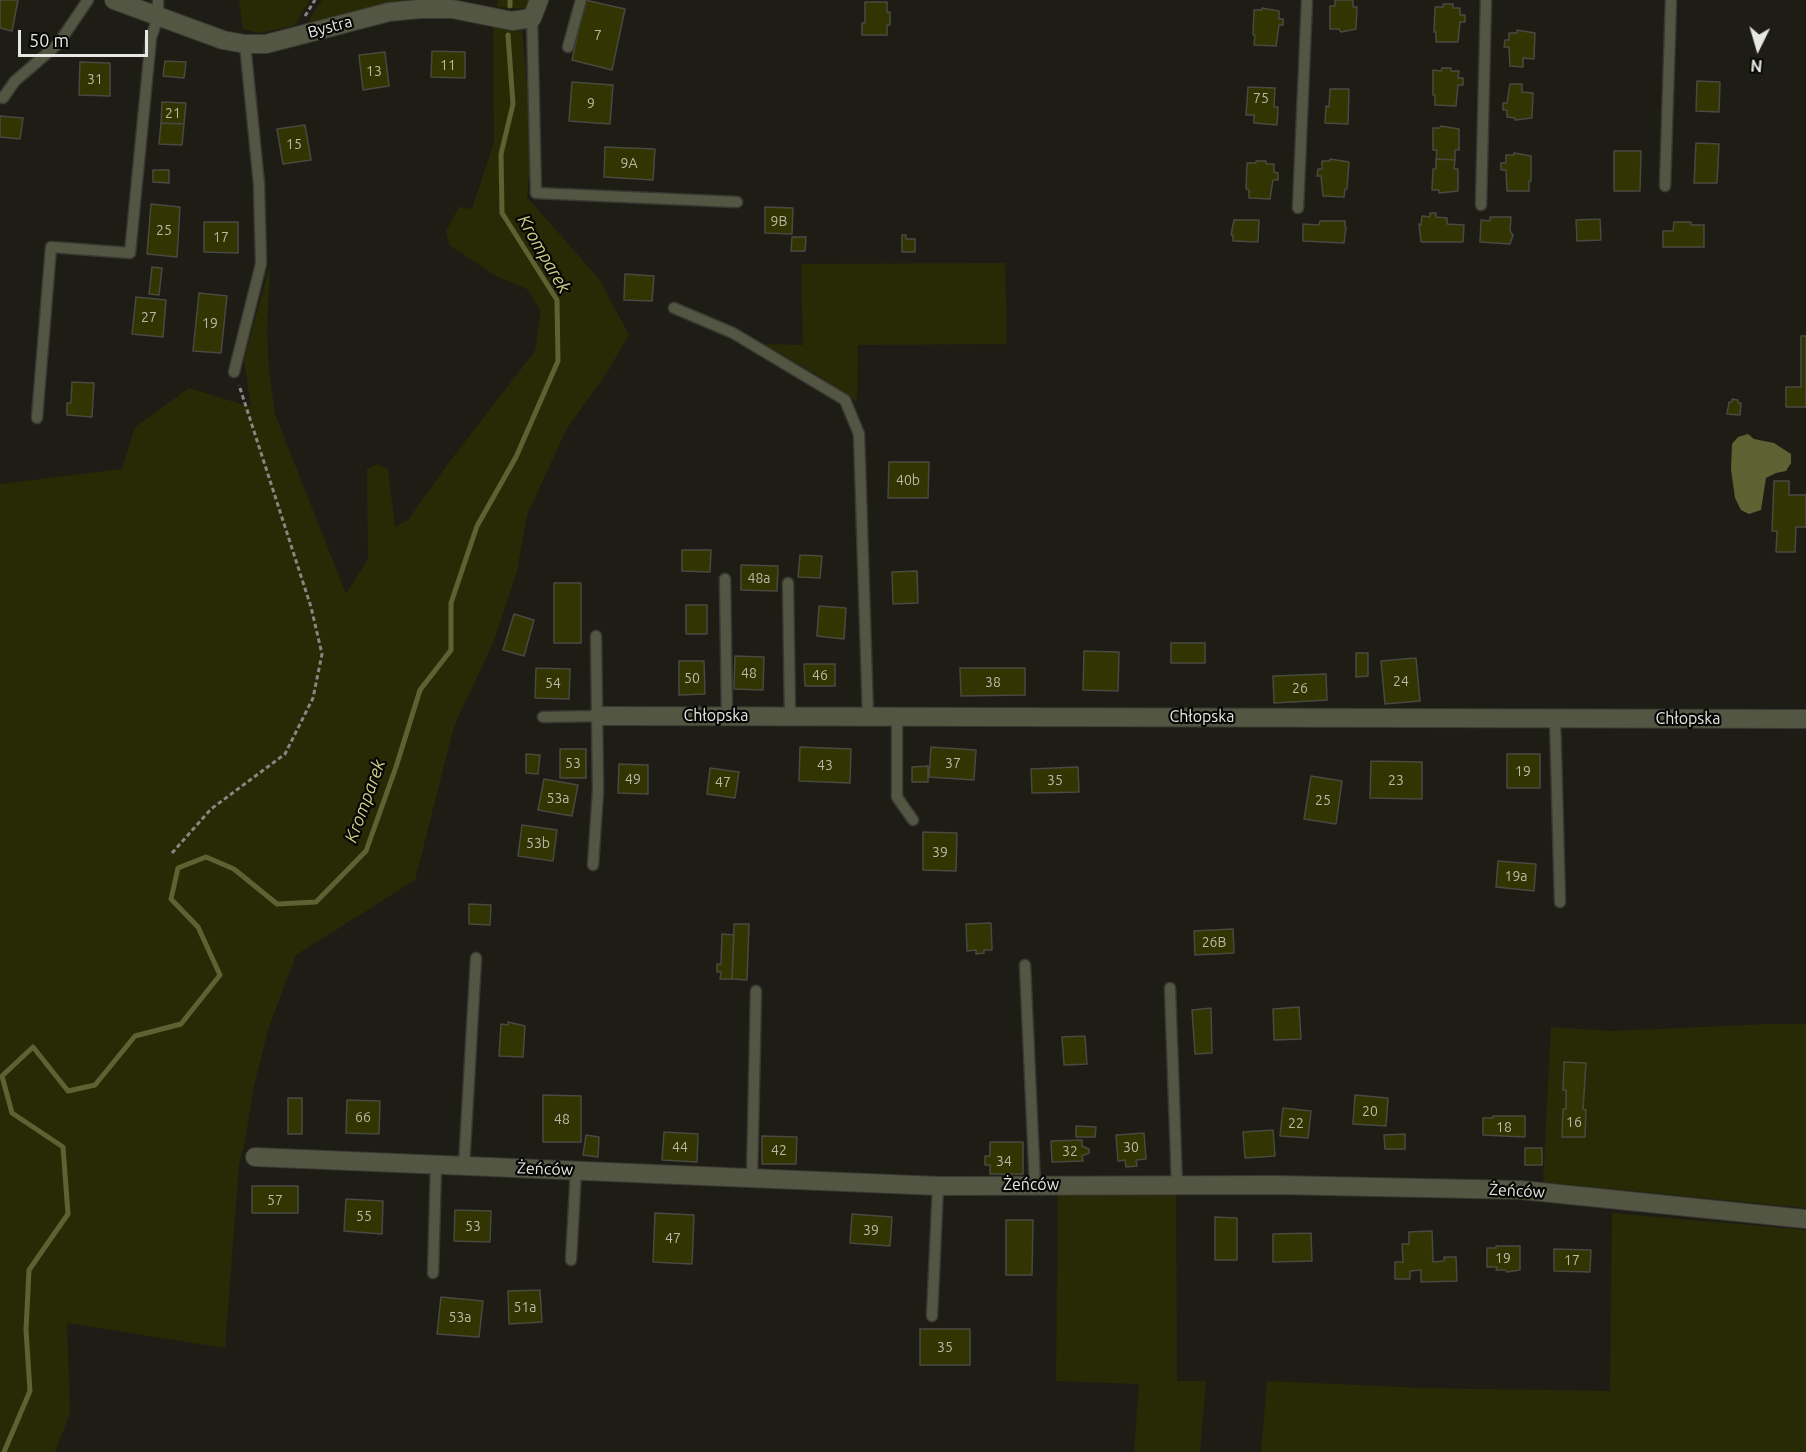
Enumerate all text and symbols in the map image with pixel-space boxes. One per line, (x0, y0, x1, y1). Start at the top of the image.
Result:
street label: Bystra (306, 12, 354, 42)
scale bar (21, 18, 152, 56)
north arrow (1728, 18, 1788, 78)
house number: 7 (594, 27, 602, 43)
text: 50 m (29, 30, 69, 50)
text: N (1750, 56, 1763, 75)
house number: 11 (440, 57, 456, 73)
house number: 13 (366, 63, 382, 79)
house number: 31 (87, 71, 103, 87)
house number: 75 (1253, 90, 1269, 106)
house number: 9 (587, 95, 595, 111)
house number: 21 (165, 105, 181, 121)
house number: 15 (286, 136, 302, 152)
house number: 9A (621, 155, 637, 171)
water label: Kromparek (513, 211, 575, 297)
house number: 9B (771, 213, 787, 229)
house number: 25 (156, 222, 172, 238)
house number: 17 (213, 229, 229, 245)
house number: 27 (141, 309, 157, 325)
house number: 19 (202, 315, 218, 331)
house number: 40b (896, 472, 920, 488)
house number: 48a (748, 570, 770, 586)
house number: 48 (741, 665, 757, 681)
house number: 46 (812, 667, 828, 683)
house number: 50 (684, 670, 700, 686)
house number: 24 (1393, 673, 1409, 689)
house number: 38 (985, 674, 1001, 690)
house number: 54 (545, 675, 561, 691)
house number: 26 (1292, 680, 1308, 696)
street label: Chłopska (683, 706, 749, 726)
street label: Chłopska (1169, 707, 1235, 727)
street label: Chłopska (1655, 709, 1721, 729)
house number: 53 (565, 755, 581, 771)
house number: 37 (945, 755, 961, 771)
water label: Kromparek (340, 756, 390, 846)
house number: 43 (817, 757, 833, 773)
house number: 19 (1515, 763, 1531, 779)
house number: 49 (625, 771, 641, 787)
house number: 35 (1047, 772, 1063, 788)
house number: 23 (1388, 772, 1404, 788)
house number: 47 (715, 774, 731, 790)
house number: 53a (547, 790, 569, 806)
house number: 25 (1315, 792, 1331, 808)
house number: 53b (526, 835, 550, 851)
house number: 39 (932, 844, 948, 860)
house number: 19a (1505, 868, 1527, 884)
house number: 26B (1202, 934, 1226, 950)
house number: 20 (1362, 1103, 1378, 1119)
house number: 66 (355, 1109, 371, 1125)
house number: 48 (554, 1111, 570, 1127)
house number: 16 (1566, 1114, 1582, 1130)
house number: 22 (1288, 1115, 1304, 1131)
house number: 18 (1496, 1119, 1512, 1135)
house number: 44 (672, 1139, 688, 1155)
house number: 30 (1123, 1139, 1139, 1155)
house number: 42 (771, 1142, 787, 1158)
house number: 32 (1062, 1143, 1078, 1159)
house number: 34 (996, 1153, 1012, 1169)
street label: Żeńców (517, 1158, 573, 1180)
street label: Żeńców (1003, 1175, 1059, 1195)
street label: Żeńców (1488, 1180, 1546, 1202)
house number: 57 (267, 1192, 283, 1208)
house number: 55 (356, 1208, 372, 1224)
house number: 53 (465, 1218, 481, 1234)
house number: 39 (863, 1222, 879, 1238)
house number: 47 (665, 1230, 681, 1246)
house number: 19 (1495, 1250, 1511, 1266)
house number: 17 (1564, 1252, 1580, 1268)
house number: 51a (514, 1299, 536, 1315)
house number: 53a (449, 1309, 471, 1325)
house number: 35 (937, 1339, 953, 1355)

